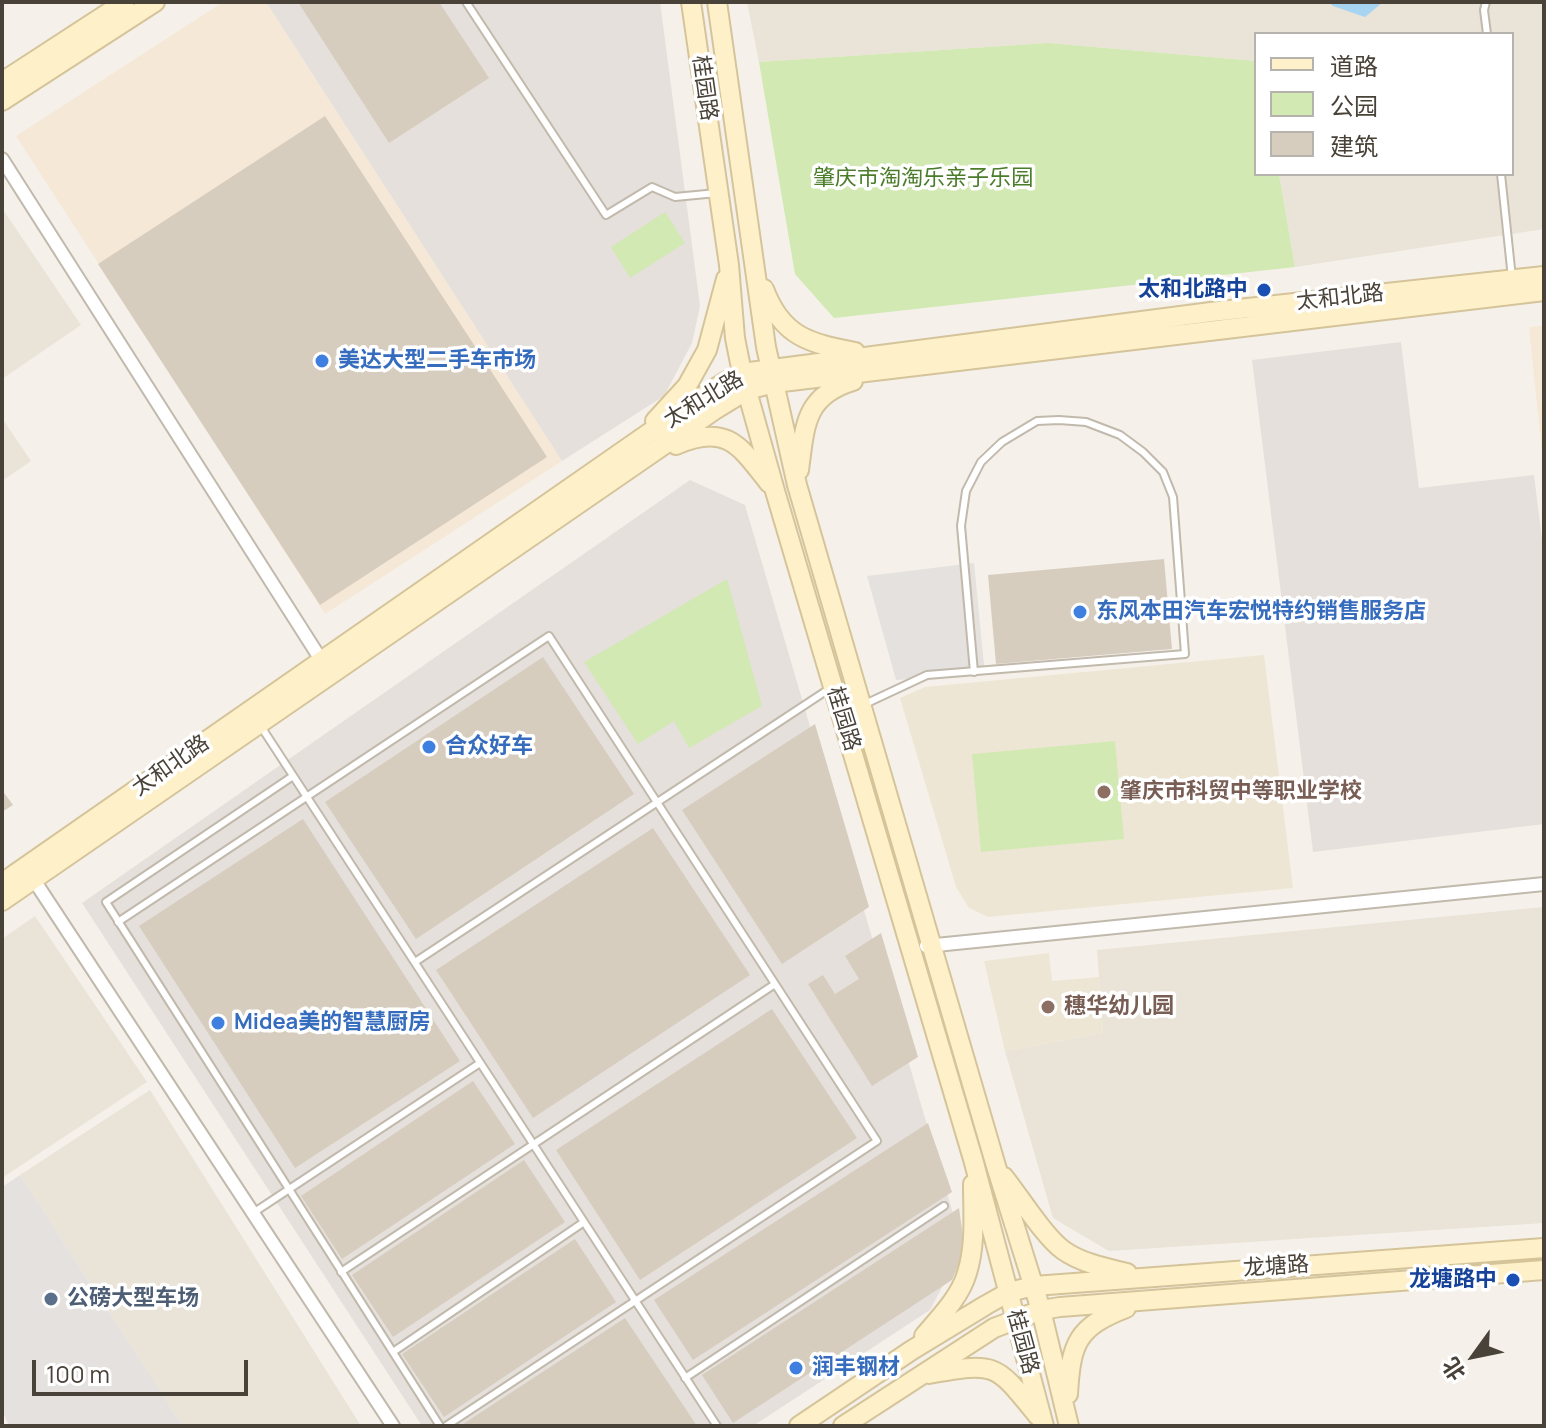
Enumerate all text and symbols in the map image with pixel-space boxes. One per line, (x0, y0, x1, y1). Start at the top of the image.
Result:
legend (1254, 32, 1514, 176)
text: 道路 (1330, 49, 1378, 82)
street label: 桂园路 (686, 53, 722, 123)
text: 公园 (1330, 89, 1378, 122)
text: 建筑 (1330, 129, 1378, 162)
park label: 肇庆市淘淘乐亲子乐园 (813, 166, 1033, 192)
place label: 太和北路中 (1138, 277, 1248, 303)
street label: 太和北路 (1295, 280, 1385, 316)
marker: 太和北路中 (1255, 281, 1273, 299)
place label: 美达大型二手车市场 (338, 348, 536, 374)
marker: 美达大型二手车市场 (313, 352, 331, 370)
street label: 太和北路 (659, 366, 749, 434)
place label: 东风本田汽车宏悦特约销售服务店 (1096, 599, 1426, 625)
marker: 东风本田汽车宏悦特约销售服务店 (1071, 603, 1089, 621)
street label: 桂园路 (821, 684, 865, 754)
street label: 太和北路 (127, 730, 215, 802)
place label: 合众好车 (445, 734, 533, 760)
marker: 合众好车 (420, 738, 438, 756)
place label: 肇庆市科贸中等职业学校 (1120, 779, 1362, 805)
marker: 肇庆市科贸中等职业学校 (1095, 783, 1113, 801)
place label: 穗华幼儿园 (1064, 994, 1174, 1020)
marker: 穗华幼儿园 (1039, 998, 1057, 1016)
place label: Midea美的智慧厨房 (234, 1010, 430, 1036)
marker: Midea美的智慧厨房 (209, 1014, 227, 1032)
street label: 龙塘路 (1242, 1252, 1310, 1282)
place label: 龙塘路中 (1409, 1267, 1497, 1293)
marker: 龙塘路中 (1504, 1271, 1522, 1289)
place label: 公磅大型车场 (67, 1286, 199, 1312)
marker: 公磅大型车场 (42, 1290, 60, 1308)
street label: 桂园路 (1001, 1307, 1043, 1377)
north arrow (1434, 1316, 1514, 1396)
scale bar (36, 1344, 252, 1394)
text: 北 (1435, 1352, 1472, 1386)
place label: 润丰钢材 (812, 1355, 900, 1381)
text: 100 m (46, 1357, 110, 1390)
marker: 润丰钢材 (787, 1359, 805, 1377)

